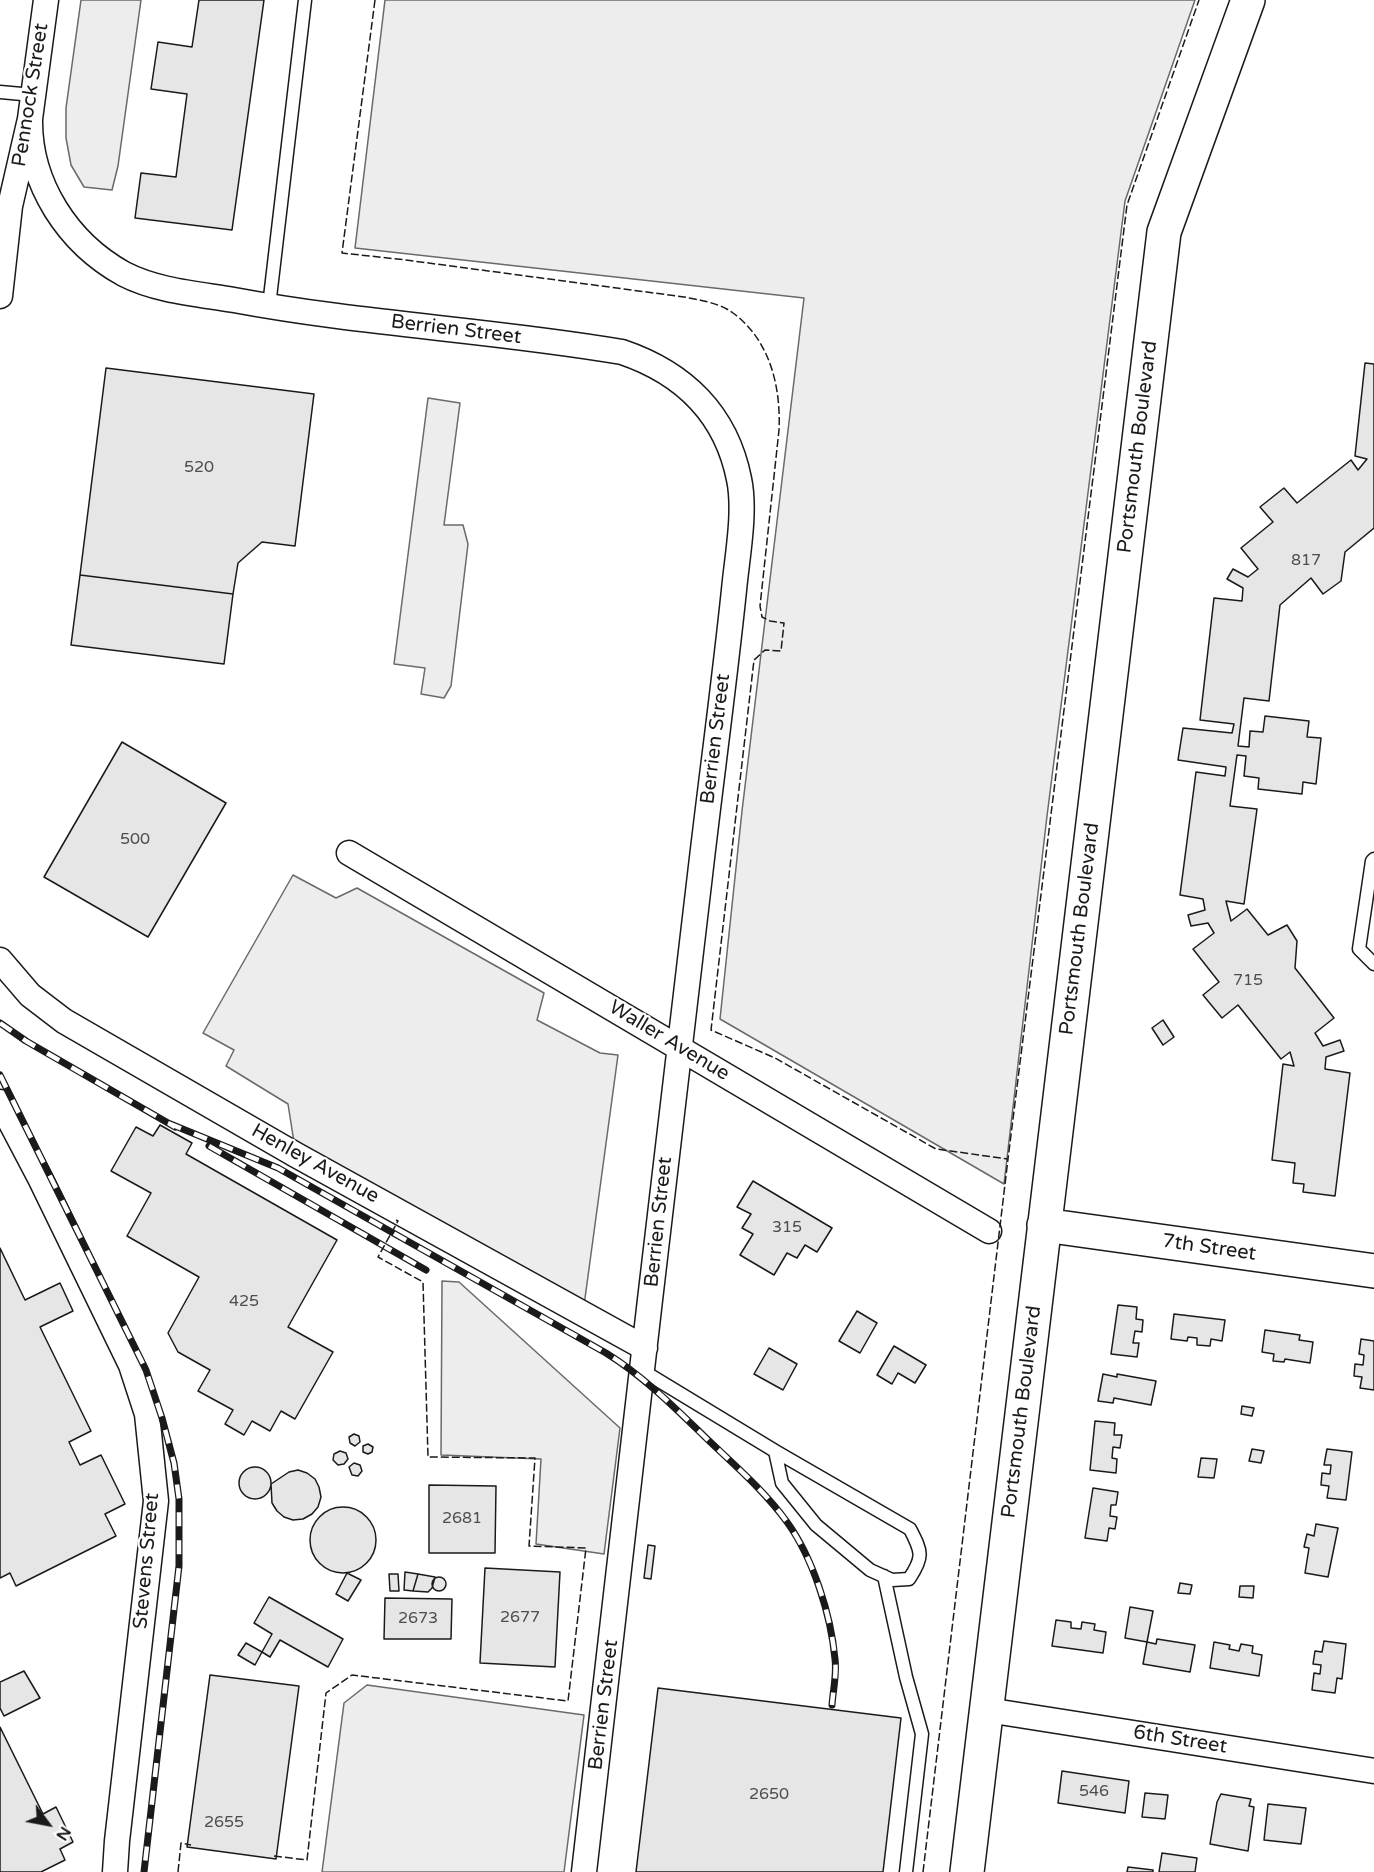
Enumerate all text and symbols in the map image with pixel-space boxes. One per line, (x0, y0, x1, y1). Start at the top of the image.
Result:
street label: Pennock Street (8, 22, 54, 168)
street label: Berrien Street (389, 310, 523, 350)
street label: Portsmouth Boulevard (1113, 339, 1163, 555)
house number: 520 (184, 458, 214, 478)
house number: 817 (1291, 551, 1321, 571)
street label: Berrien Street (696, 672, 736, 806)
street label: Portsmouth Boulevard (1055, 821, 1105, 1037)
house number: 500 (120, 830, 150, 850)
house number: 715 (1233, 971, 1263, 991)
street label: Waller Avenue (604, 996, 734, 1086)
street label: Henley Avenue (247, 1119, 383, 1209)
street label: Berrien Street (640, 1155, 678, 1289)
house number: 315 (772, 1218, 802, 1238)
street label: 7th Street (1160, 1230, 1258, 1266)
house number: 425 (229, 1292, 259, 1312)
street label: Portsmouth Boulevard (997, 1304, 1047, 1520)
street label: Stevens Street (129, 1492, 165, 1630)
house number: 2681 (442, 1509, 482, 1529)
house number: 2677 (500, 1608, 540, 1628)
house number: 2673 (398, 1609, 438, 1629)
street label: Berrien Street (584, 1638, 624, 1772)
street label: 6th Street (1131, 1721, 1229, 1759)
house number: 546 (1079, 1782, 1109, 1802)
house number: 2650 (749, 1785, 789, 1805)
north arrow (18, 1794, 78, 1854)
house number: 2655 (204, 1813, 244, 1833)
text: N (51, 1823, 75, 1844)

